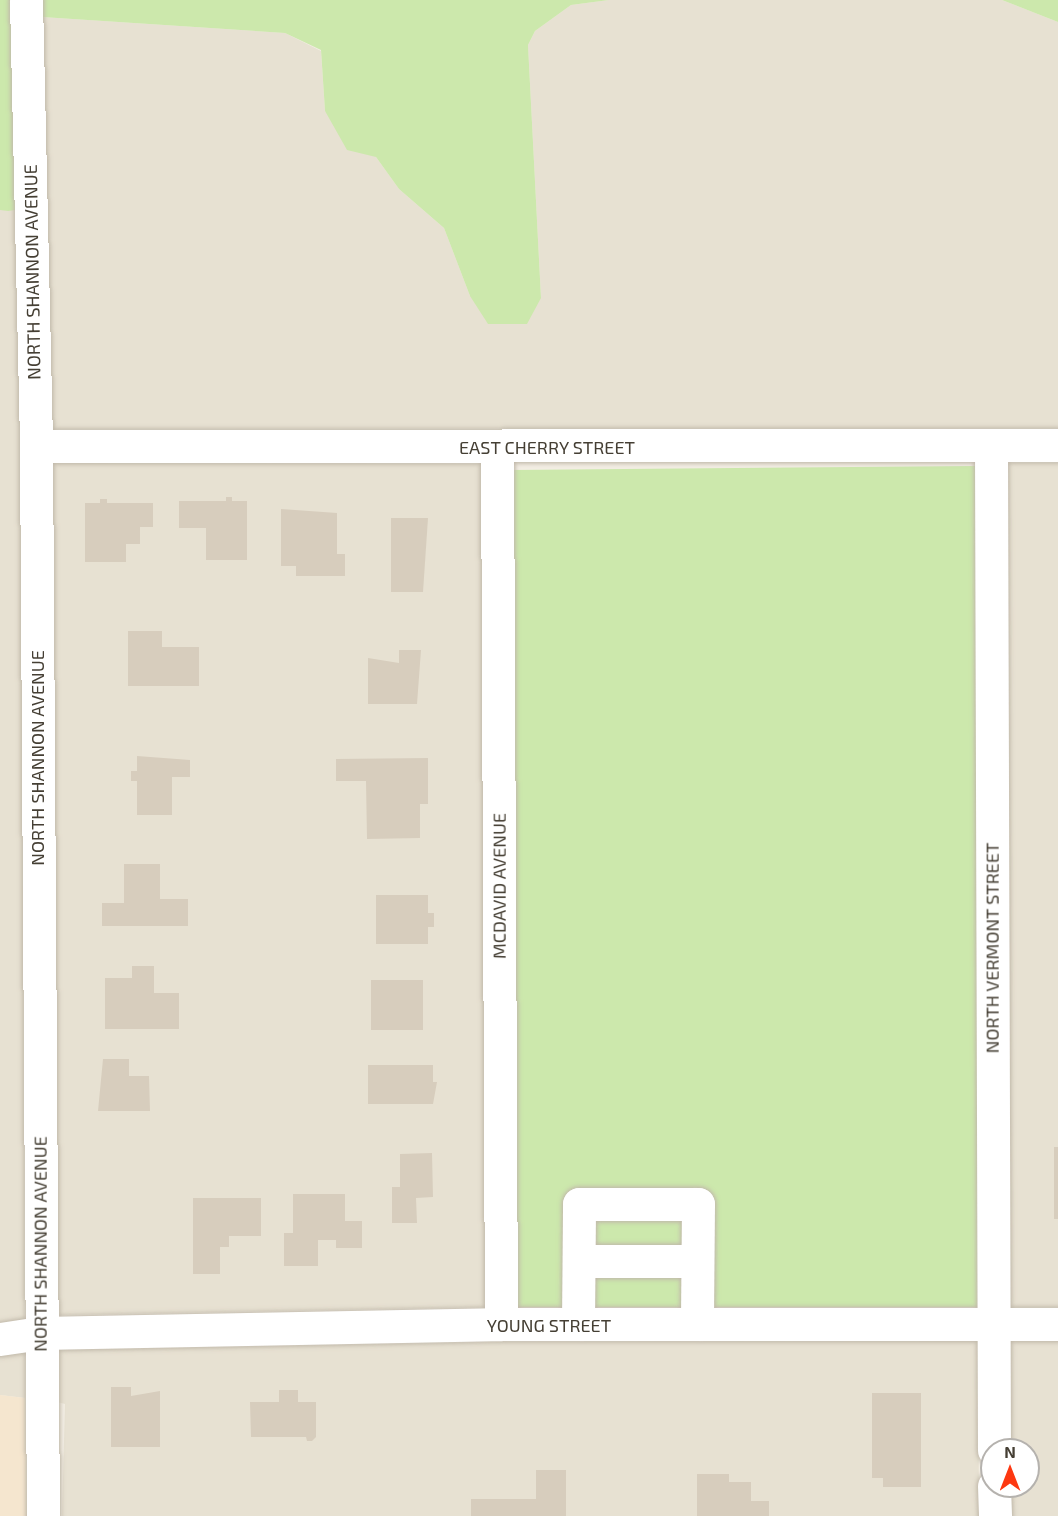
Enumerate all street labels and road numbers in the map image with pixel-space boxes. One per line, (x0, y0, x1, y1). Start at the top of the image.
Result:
street label: NORTH SHANNON AVENUE (19, 164, 45, 380)
street label: EAST CHERRY STREET (459, 436, 635, 458)
street label: NORTH SHANNON AVENUE (26, 650, 48, 866)
street label: MCDAVID AVENUE (488, 813, 510, 959)
street label: NORTH VERMONT STREET (981, 842, 1003, 1054)
street label: NORTH SHANNON AVENUE (29, 1136, 51, 1352)
street label: YOUNG STREET (487, 1314, 611, 1336)

